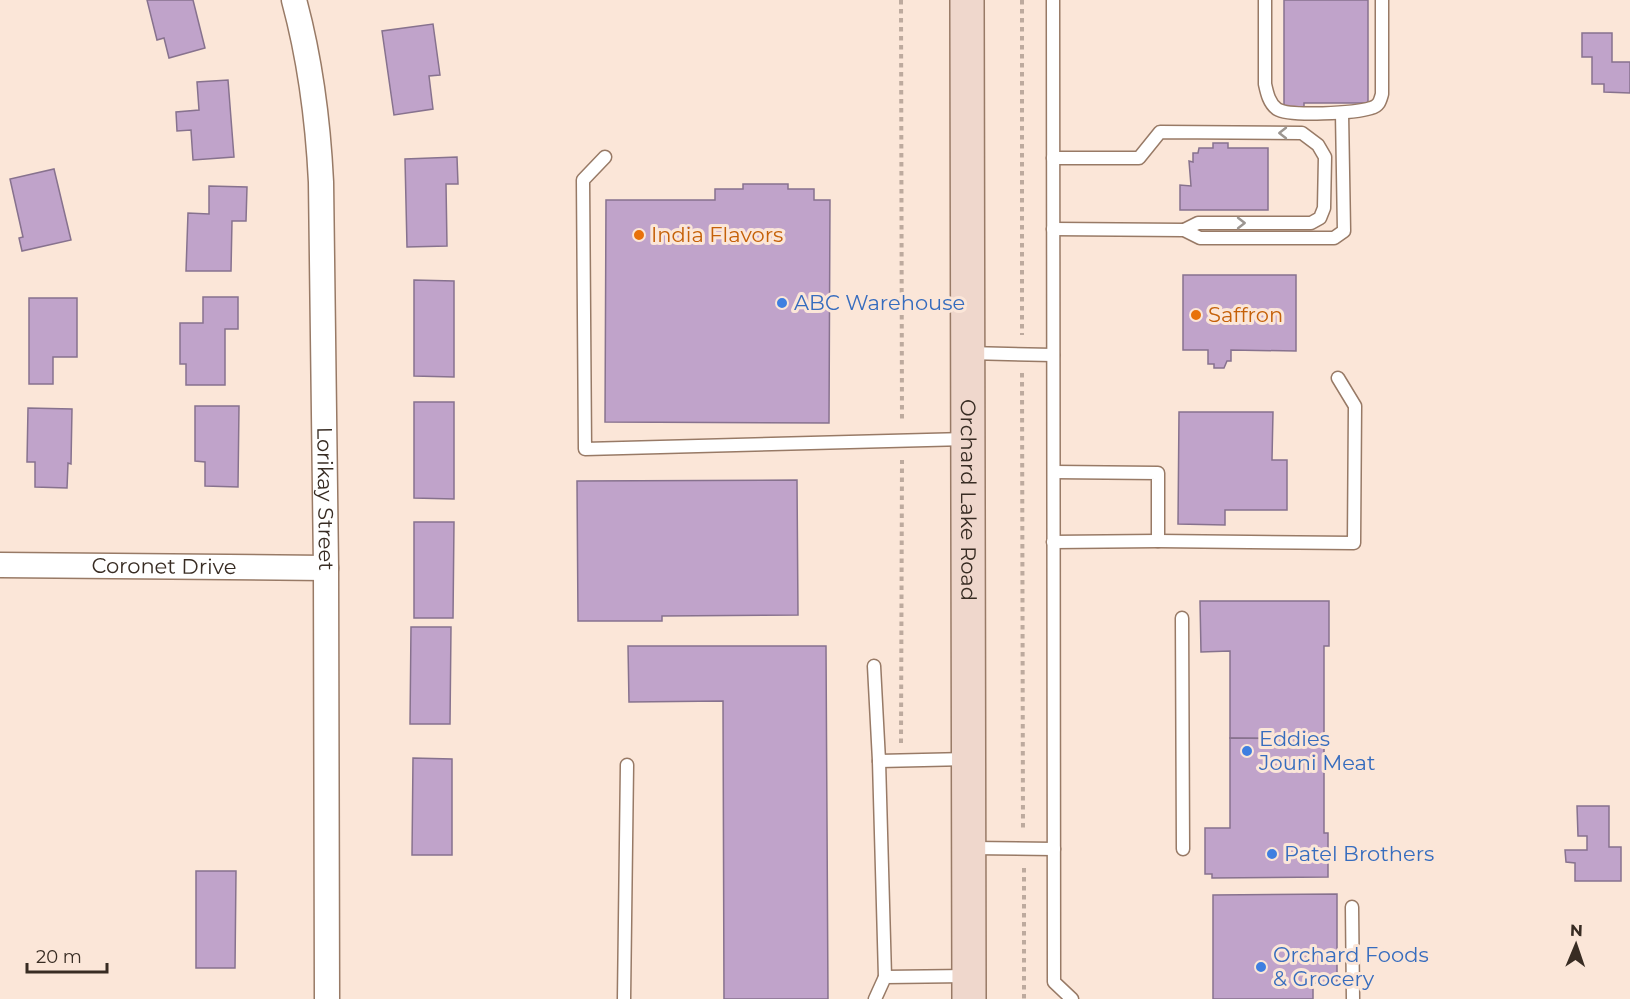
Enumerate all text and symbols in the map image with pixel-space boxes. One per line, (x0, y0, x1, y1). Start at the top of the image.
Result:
one-way arrow (1278, 127, 1287, 139)
one-way arrow (1236, 217, 1245, 229)
place label: India Flavors (651, 222, 783, 247)
marker: India Flavors (632, 228, 646, 242)
place label: ABC Warehouse (794, 290, 965, 315)
marker: ABC Warehouse (775, 296, 789, 310)
place label: Saffron (1208, 302, 1283, 327)
marker: Saffron (1189, 308, 1203, 322)
street label: Orchard Lake Road (956, 399, 981, 601)
street label: Lorikay Street (312, 426, 339, 571)
street label: Coronet Drive (91, 553, 237, 579)
place label: Eddies Jouni Meat (1258, 726, 1376, 775)
marker: Eddies Jouni Meat (1240, 744, 1254, 758)
place label: Patel Brothers (1284, 841, 1434, 866)
marker: Patel Brothers (1265, 847, 1279, 861)
north arrow (1546, 915, 1606, 975)
text: N (1570, 921, 1583, 940)
scale bar (27, 936, 106, 974)
place label: Orchard Foods & Grocery (1273, 942, 1429, 991)
text: 20 m (36, 946, 82, 968)
marker: Orchard Foods & Grocery (1254, 960, 1268, 974)

